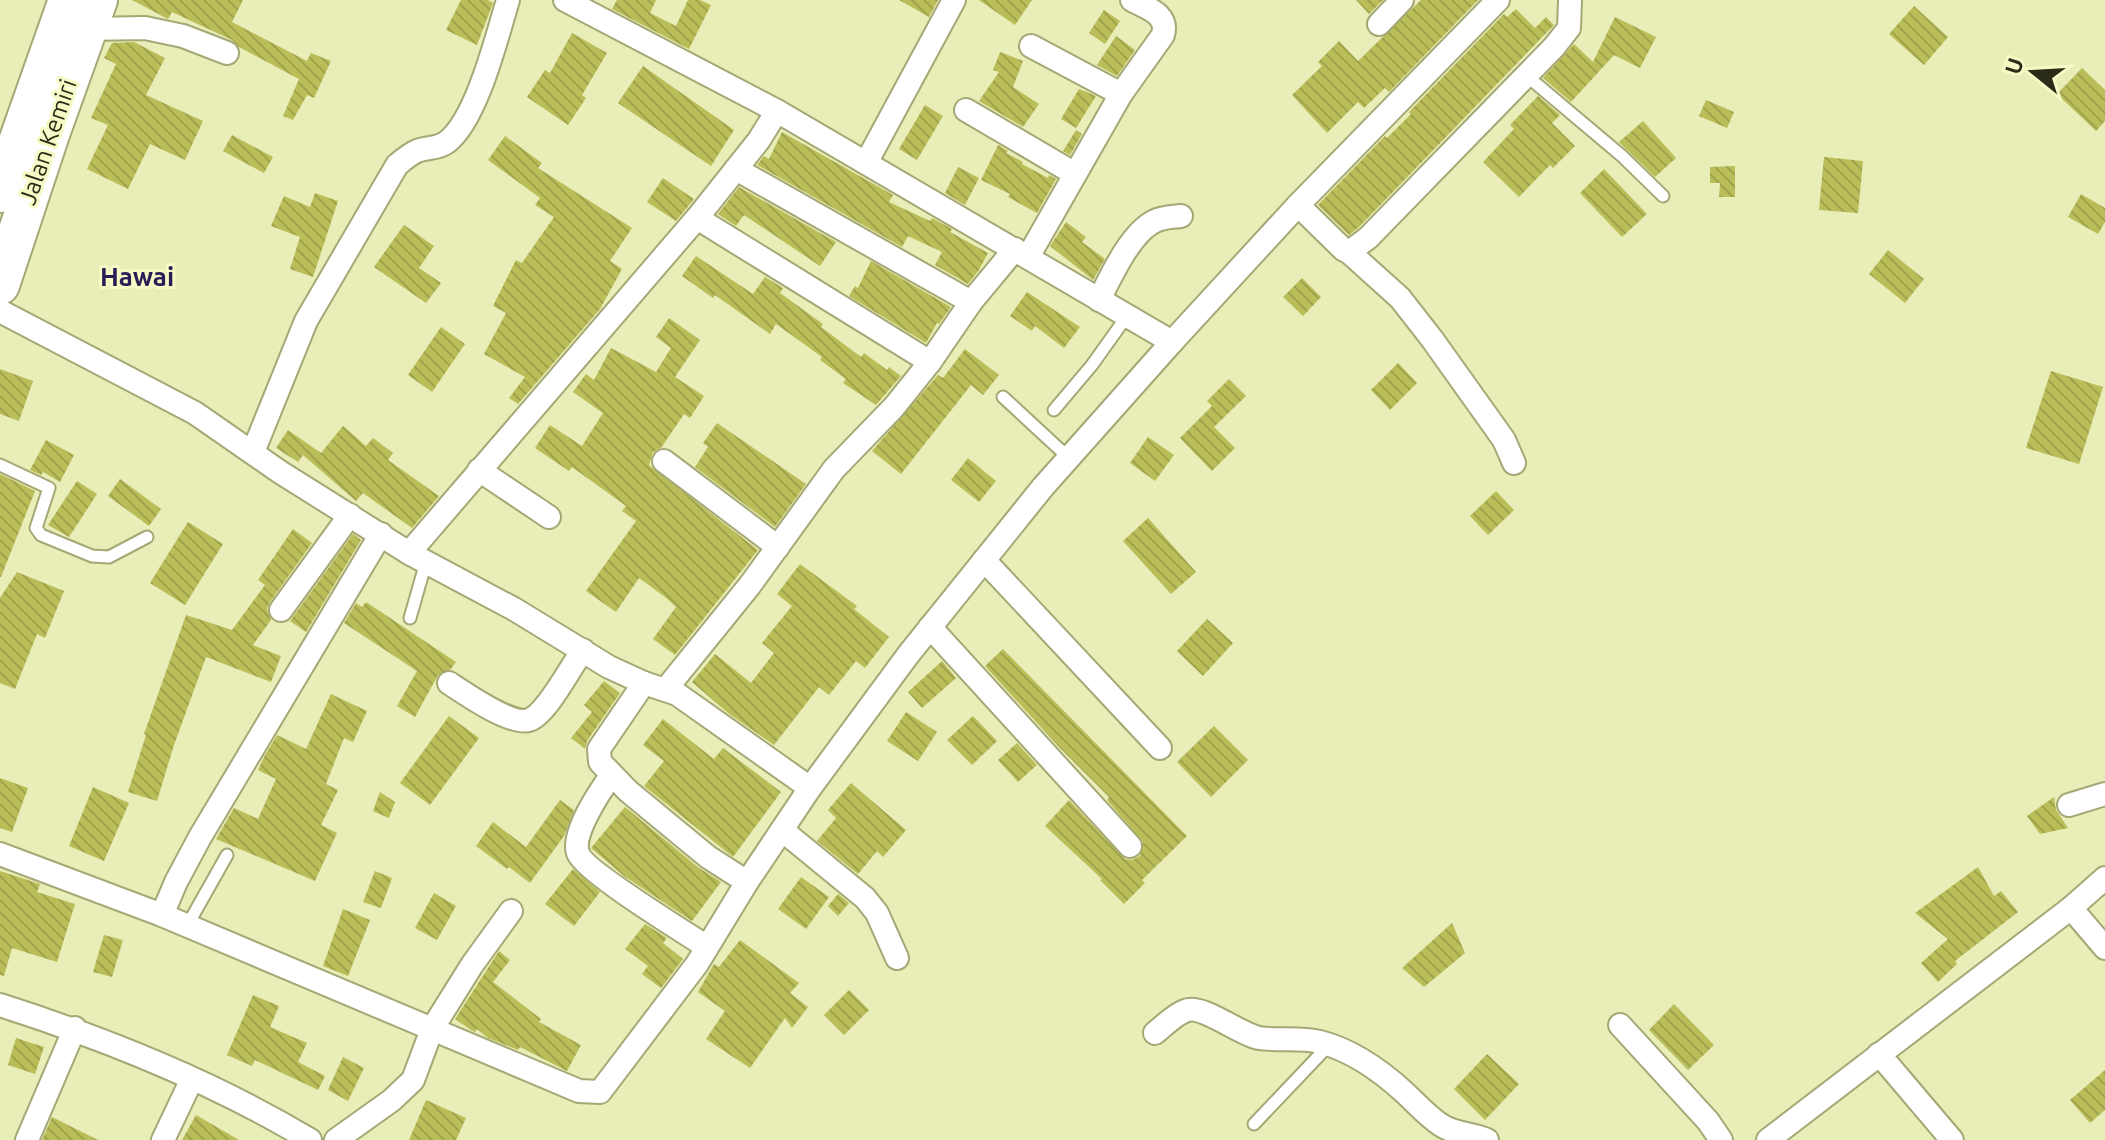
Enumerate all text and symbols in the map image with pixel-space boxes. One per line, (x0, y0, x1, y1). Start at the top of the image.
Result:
north arrow (1993, 32, 2073, 112)
text: U (1999, 54, 2028, 77)
street label: Jalan Kemiri (13, 75, 82, 208)
district label: Hawai (100, 262, 174, 291)

